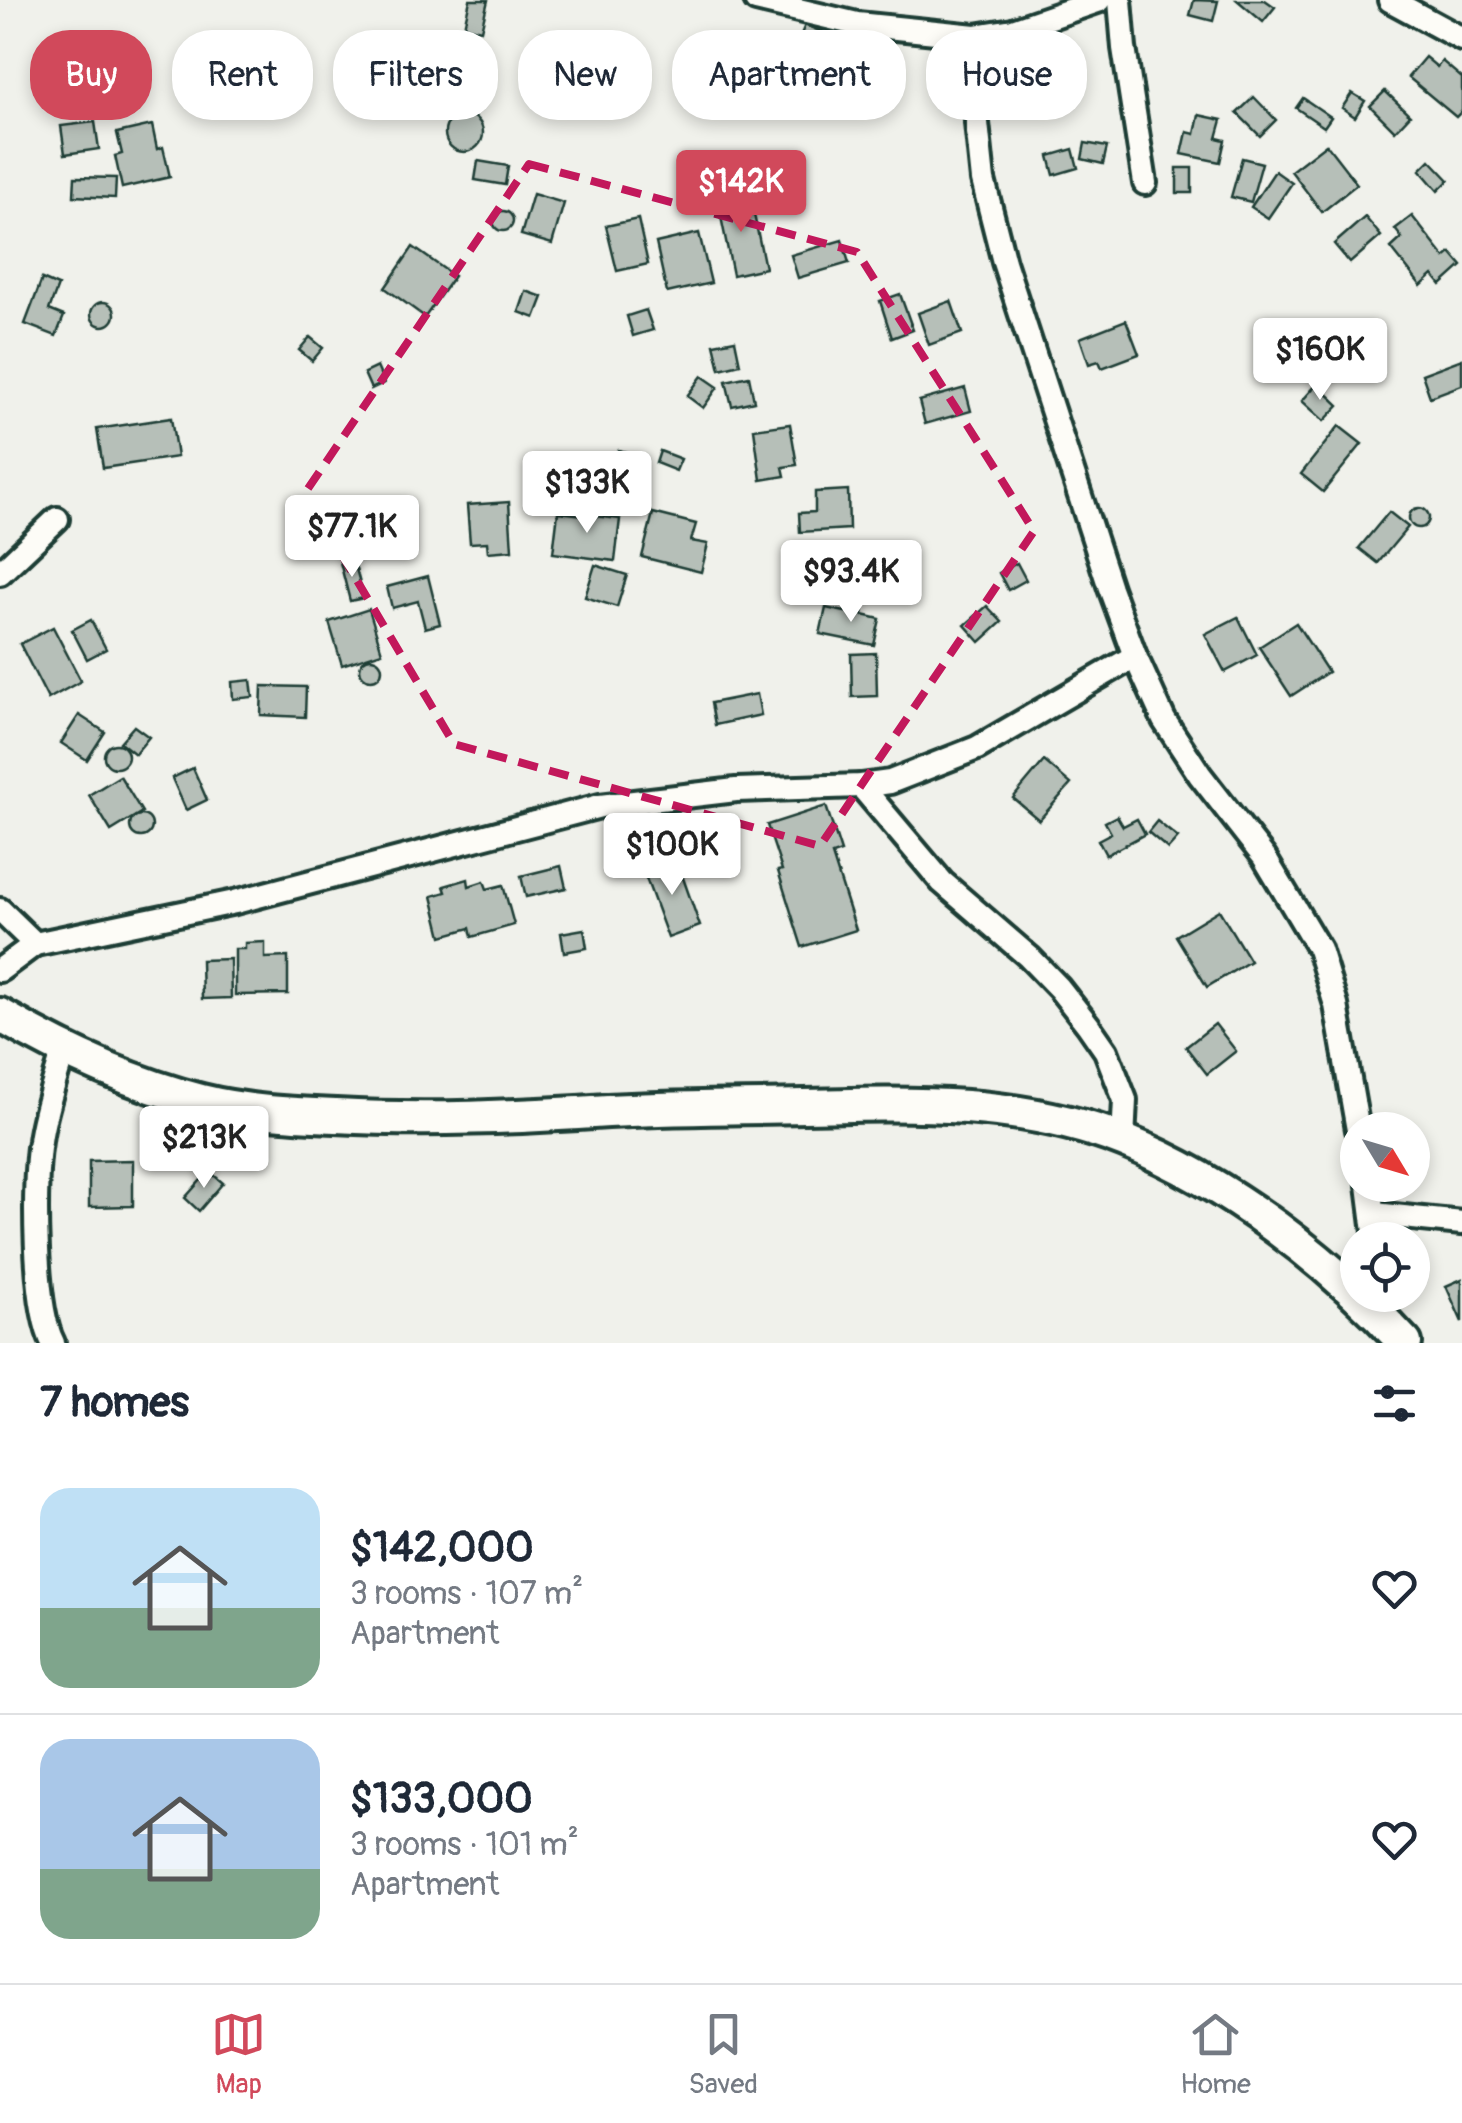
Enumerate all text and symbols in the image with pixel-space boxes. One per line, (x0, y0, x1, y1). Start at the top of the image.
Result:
chip: Buy (30, 30, 152, 120)
chip: Rent (172, 30, 313, 120)
chip: Filters (333, 30, 498, 120)
chip: New (518, 30, 652, 120)
chip: Apartment (672, 30, 906, 120)
chip: House (926, 30, 1087, 120)
pin: $142K (671, 150, 811, 235)
text: $142K (698, 162, 784, 202)
pin: $160K (1250, 318, 1390, 403)
text: $160K (1275, 330, 1365, 370)
pin: $133K (517, 451, 657, 536)
text: $133K (545, 463, 629, 503)
pin: $77.1K (271, 495, 433, 580)
text: $77.1K (307, 507, 397, 547)
pin: $93.4K (770, 540, 932, 625)
text: $93.4K (803, 552, 899, 592)
pin: $100K (602, 813, 742, 898)
text: $100K (626, 825, 718, 865)
pin: $213K (134, 1106, 274, 1191)
north arrow (1340, 1112, 1430, 1202)
map controls (1340, 1112, 1430, 1312)
text: $213K (162, 1118, 246, 1158)
button: locate (1340, 1222, 1430, 1312)
icon: filters (1367, 1376, 1422, 1431)
text: 7 homes (40, 1377, 189, 1429)
text: $142,000 (350, 1522, 534, 1574)
icon: home (120, 1528, 240, 1648)
icon: heart (1367, 1561, 1422, 1616)
text: 3 rooms · 107 m² (350, 1574, 583, 1614)
text: Apartment (350, 1614, 499, 1654)
text: $133,000 (350, 1773, 533, 1825)
icon: home (120, 1779, 240, 1899)
icon: heart (1367, 1812, 1422, 1867)
text: 3 rooms · 101 m² (350, 1825, 579, 1865)
text: Apartment (350, 1865, 499, 1905)
tab: Map (211, 2007, 266, 2102)
tab: Saved (688, 2007, 758, 2102)
tab: Home (1180, 2007, 1251, 2102)

